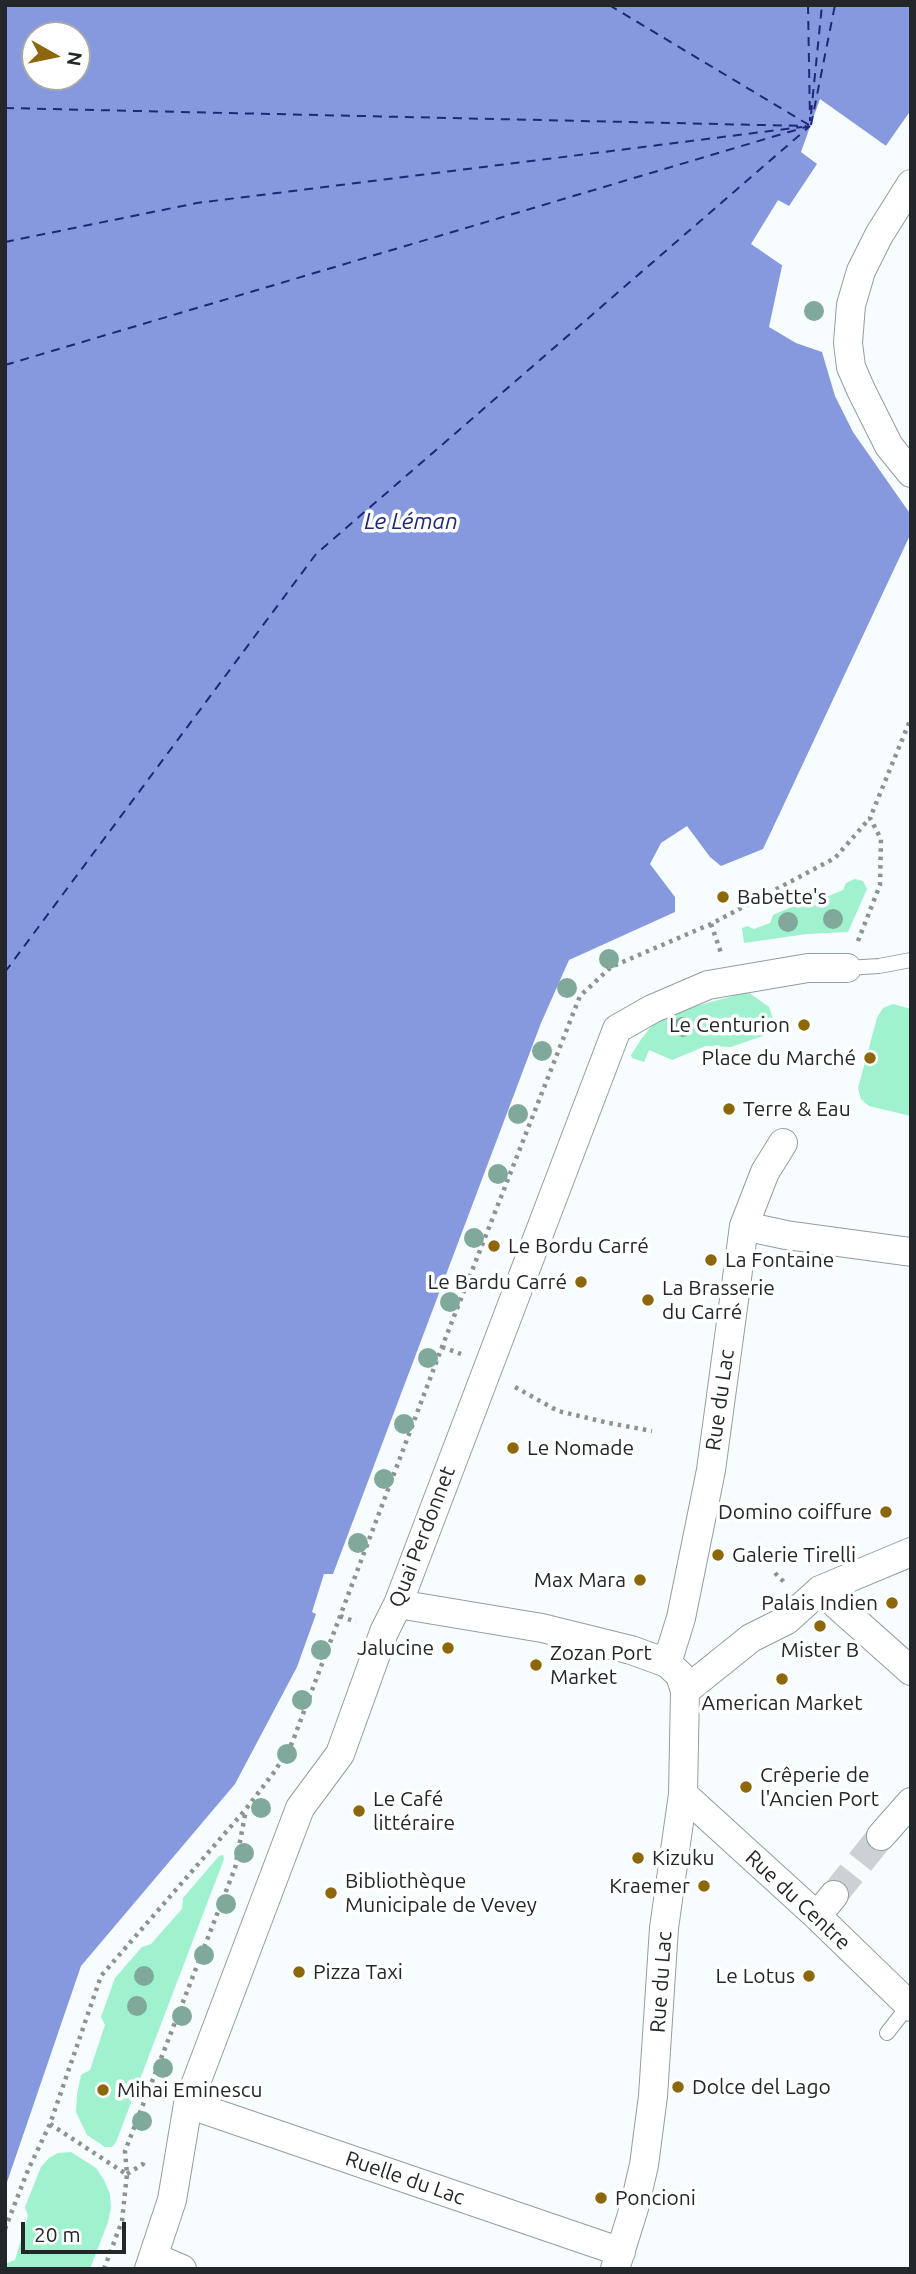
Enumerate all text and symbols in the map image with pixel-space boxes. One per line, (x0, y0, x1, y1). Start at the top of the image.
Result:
north arrow (21, 21, 91, 91)
text: N (63, 50, 87, 68)
water label: Le Léman (364, 507, 458, 535)
place label: Babette's (737, 884, 827, 910)
marker: Babette's (715, 889, 731, 905)
place label: Le Centurion (669, 1012, 790, 1038)
marker: Le Centurion (796, 1017, 812, 1033)
place label: Place du Marché (702, 1045, 856, 1071)
marker: Place du Marché (862, 1050, 878, 1066)
place label: Terre & Eau (743, 1096, 851, 1122)
marker: Terre & Eau (721, 1101, 737, 1117)
place label: Le Bordu Carré (508, 1233, 649, 1259)
marker: Le Bordu Carré (486, 1238, 502, 1254)
place label: La Fontaine (725, 1247, 834, 1273)
marker: La Fontaine (703, 1252, 719, 1268)
place label: Le Bardu Carré (428, 1269, 567, 1295)
marker: Le Bardu Carré (573, 1274, 589, 1290)
place label: La Brasserie du Carré (662, 1275, 775, 1325)
marker: La Brasserie du Carré (640, 1292, 656, 1308)
street label: Rue du Lac (700, 1348, 740, 1452)
place label: Le Nomade (527, 1435, 634, 1461)
marker: Le Nomade (505, 1440, 521, 1456)
street label: Quai Perdonnet (384, 1463, 460, 1611)
place label: Domino coiffure (718, 1499, 872, 1525)
marker: Domino coiffure (878, 1504, 894, 1520)
place label: Galerie Tirelli (732, 1542, 856, 1568)
marker: Galerie Tirelli (710, 1547, 726, 1563)
place label: Max Mara (534, 1567, 626, 1593)
marker: Max Mara (632, 1572, 648, 1588)
place label: Palais Indien (761, 1590, 878, 1616)
marker: Palais Indien (884, 1595, 900, 1611)
marker: Mister B (812, 1618, 828, 1634)
place label: Jalucine (357, 1635, 434, 1661)
place label: Mister B (781, 1637, 859, 1663)
marker: Jalucine (440, 1640, 456, 1656)
place label: Zozan Port Market (550, 1640, 652, 1690)
marker: Zozan Port Market (528, 1657, 544, 1673)
marker: American Market (774, 1671, 790, 1687)
place label: American Market (702, 1690, 862, 1716)
place label: Crêperie de l'Ancien Port (760, 1762, 879, 1812)
marker: Crêperie de l'Ancien Port (738, 1779, 754, 1795)
place label: Le Café littéraire (373, 1786, 455, 1836)
marker: Le Café littéraire (351, 1803, 367, 1819)
place label: Kizuku (652, 1845, 715, 1871)
street label: Rue du Centre (740, 1845, 856, 1955)
marker: Kizuku (630, 1850, 646, 1866)
place label: Bibliothèque Municipale de Vevey (345, 1868, 537, 1918)
place label: Kraemer (609, 1873, 690, 1899)
marker: Kraemer (696, 1878, 712, 1894)
marker: Bibliothèque Municipale de Vevey (323, 1885, 339, 1901)
street label: Rue du Lac (645, 1930, 677, 2034)
place label: Pizza Taxi (313, 1959, 403, 1985)
place label: Le Lotus (716, 1963, 795, 1989)
marker: Pizza Taxi (291, 1964, 307, 1980)
marker: Le Lotus (801, 1968, 817, 1984)
place label: Dolce del Lago (692, 2074, 831, 2100)
place label: Mihai Eminescu (117, 2077, 263, 2103)
marker: Dolce del Lago (670, 2079, 686, 2095)
marker: Mihai Eminescu (95, 2082, 111, 2098)
street label: Ruelle du Lac (342, 2146, 468, 2210)
place label: Poncioni (615, 2185, 696, 2211)
marker: Poncioni (593, 2190, 609, 2206)
scale bar (24, 2208, 130, 2252)
text: 20 m (34, 2222, 81, 2246)

